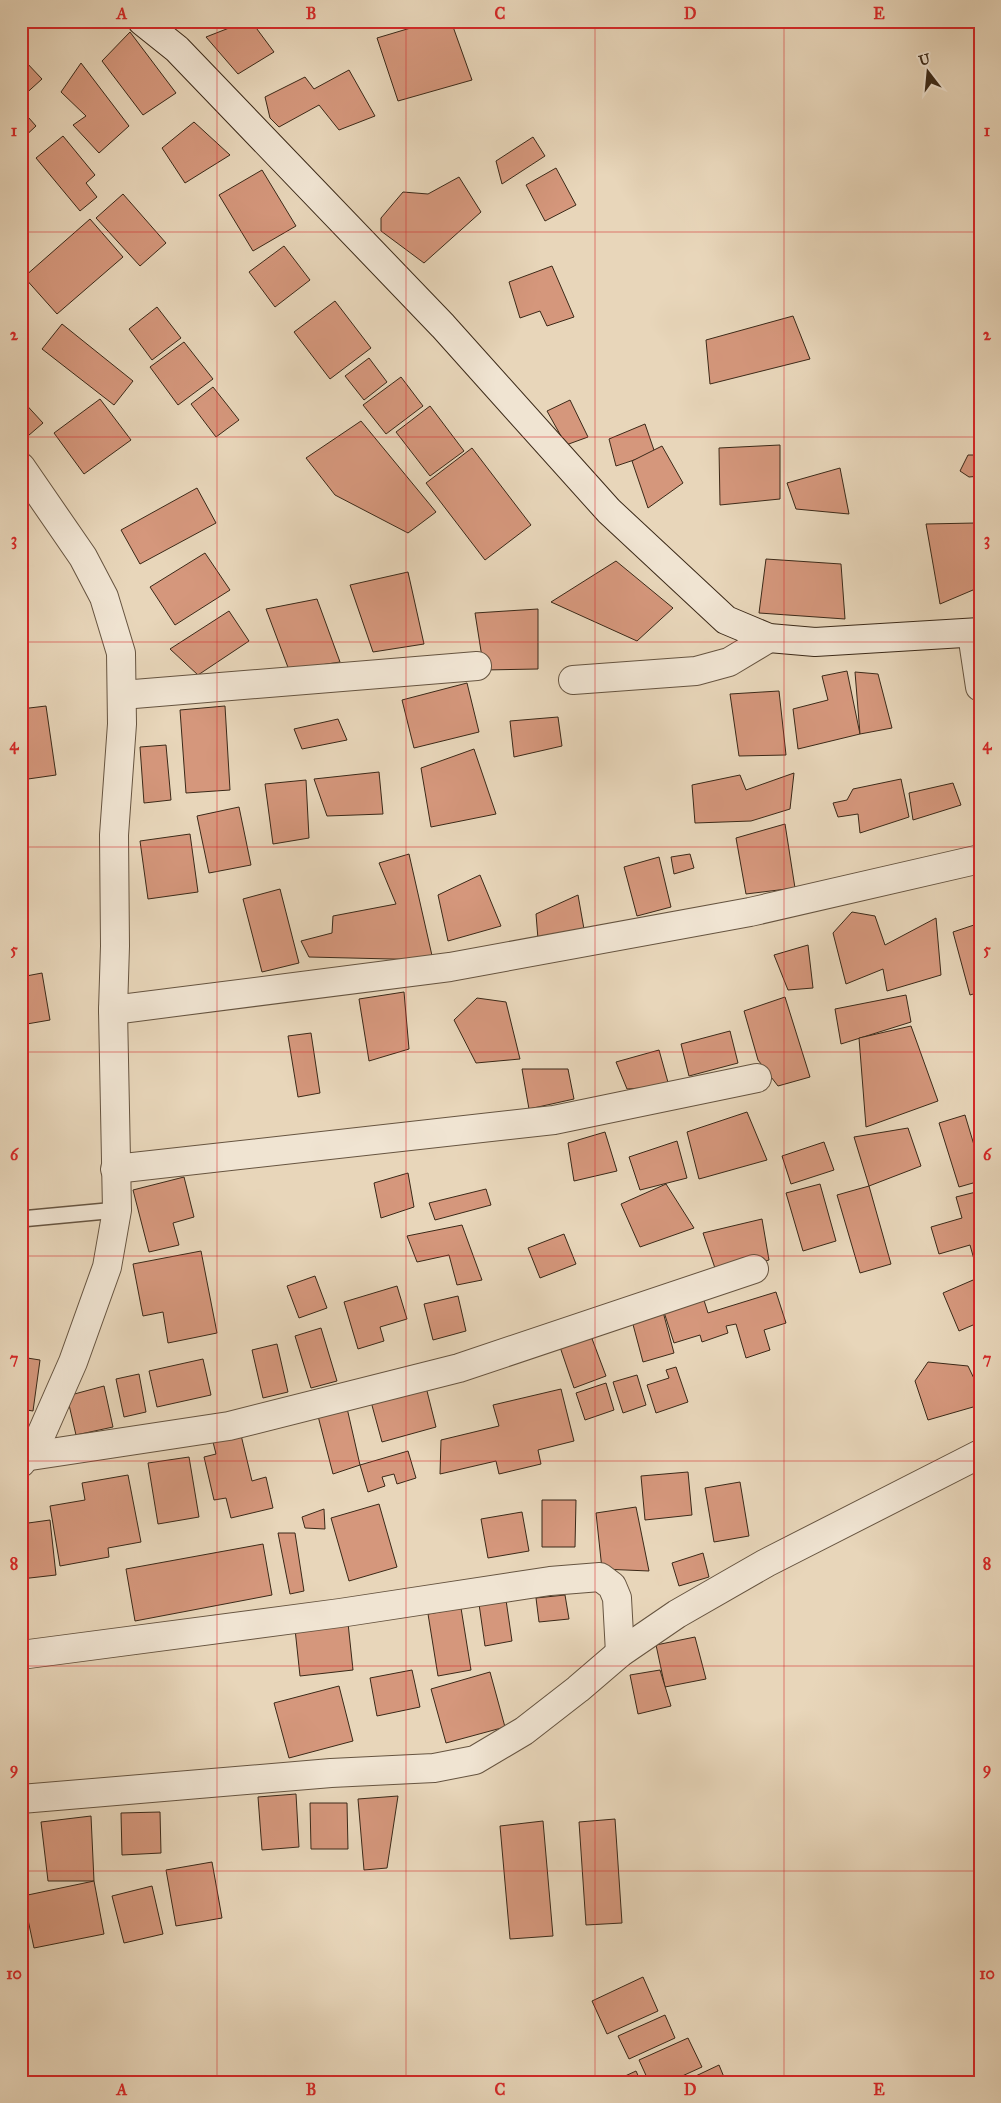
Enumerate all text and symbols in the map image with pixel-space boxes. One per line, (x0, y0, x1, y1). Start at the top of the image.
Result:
text: A (116, 4, 128, 23)
text: B (306, 4, 316, 23)
text: C (495, 4, 506, 23)
text: D (684, 4, 697, 23)
text: E (873, 4, 885, 23)
north arrow (904, 48, 954, 98)
text: U (917, 50, 933, 70)
text: 1 (11, 121, 18, 140)
text: 1 (984, 121, 991, 140)
text: 2 (10, 325, 19, 344)
text: 2 (983, 325, 992, 344)
text: 3 (11, 530, 17, 550)
text: 3 (984, 530, 990, 550)
text: 4 (10, 735, 20, 755)
text: 4 (983, 735, 993, 755)
text: 5 (10, 940, 18, 959)
text: 5 (983, 940, 991, 959)
text: 6 (10, 1145, 19, 1164)
text: 6 (983, 1145, 992, 1164)
text: 7 (10, 1349, 19, 1368)
text: 7 (983, 1349, 992, 1368)
text: 8 (10, 1554, 18, 1573)
text: 8 (983, 1554, 991, 1573)
text: 9 (10, 1759, 18, 1779)
text: 9 (983, 1759, 991, 1779)
text: 10 (6, 1964, 22, 1983)
text: 10 (979, 1964, 995, 1983)
text: A (116, 2080, 128, 2099)
text: B (306, 2080, 316, 2099)
text: C (495, 2080, 506, 2099)
text: D (684, 2080, 697, 2099)
text: E (873, 2080, 885, 2099)

